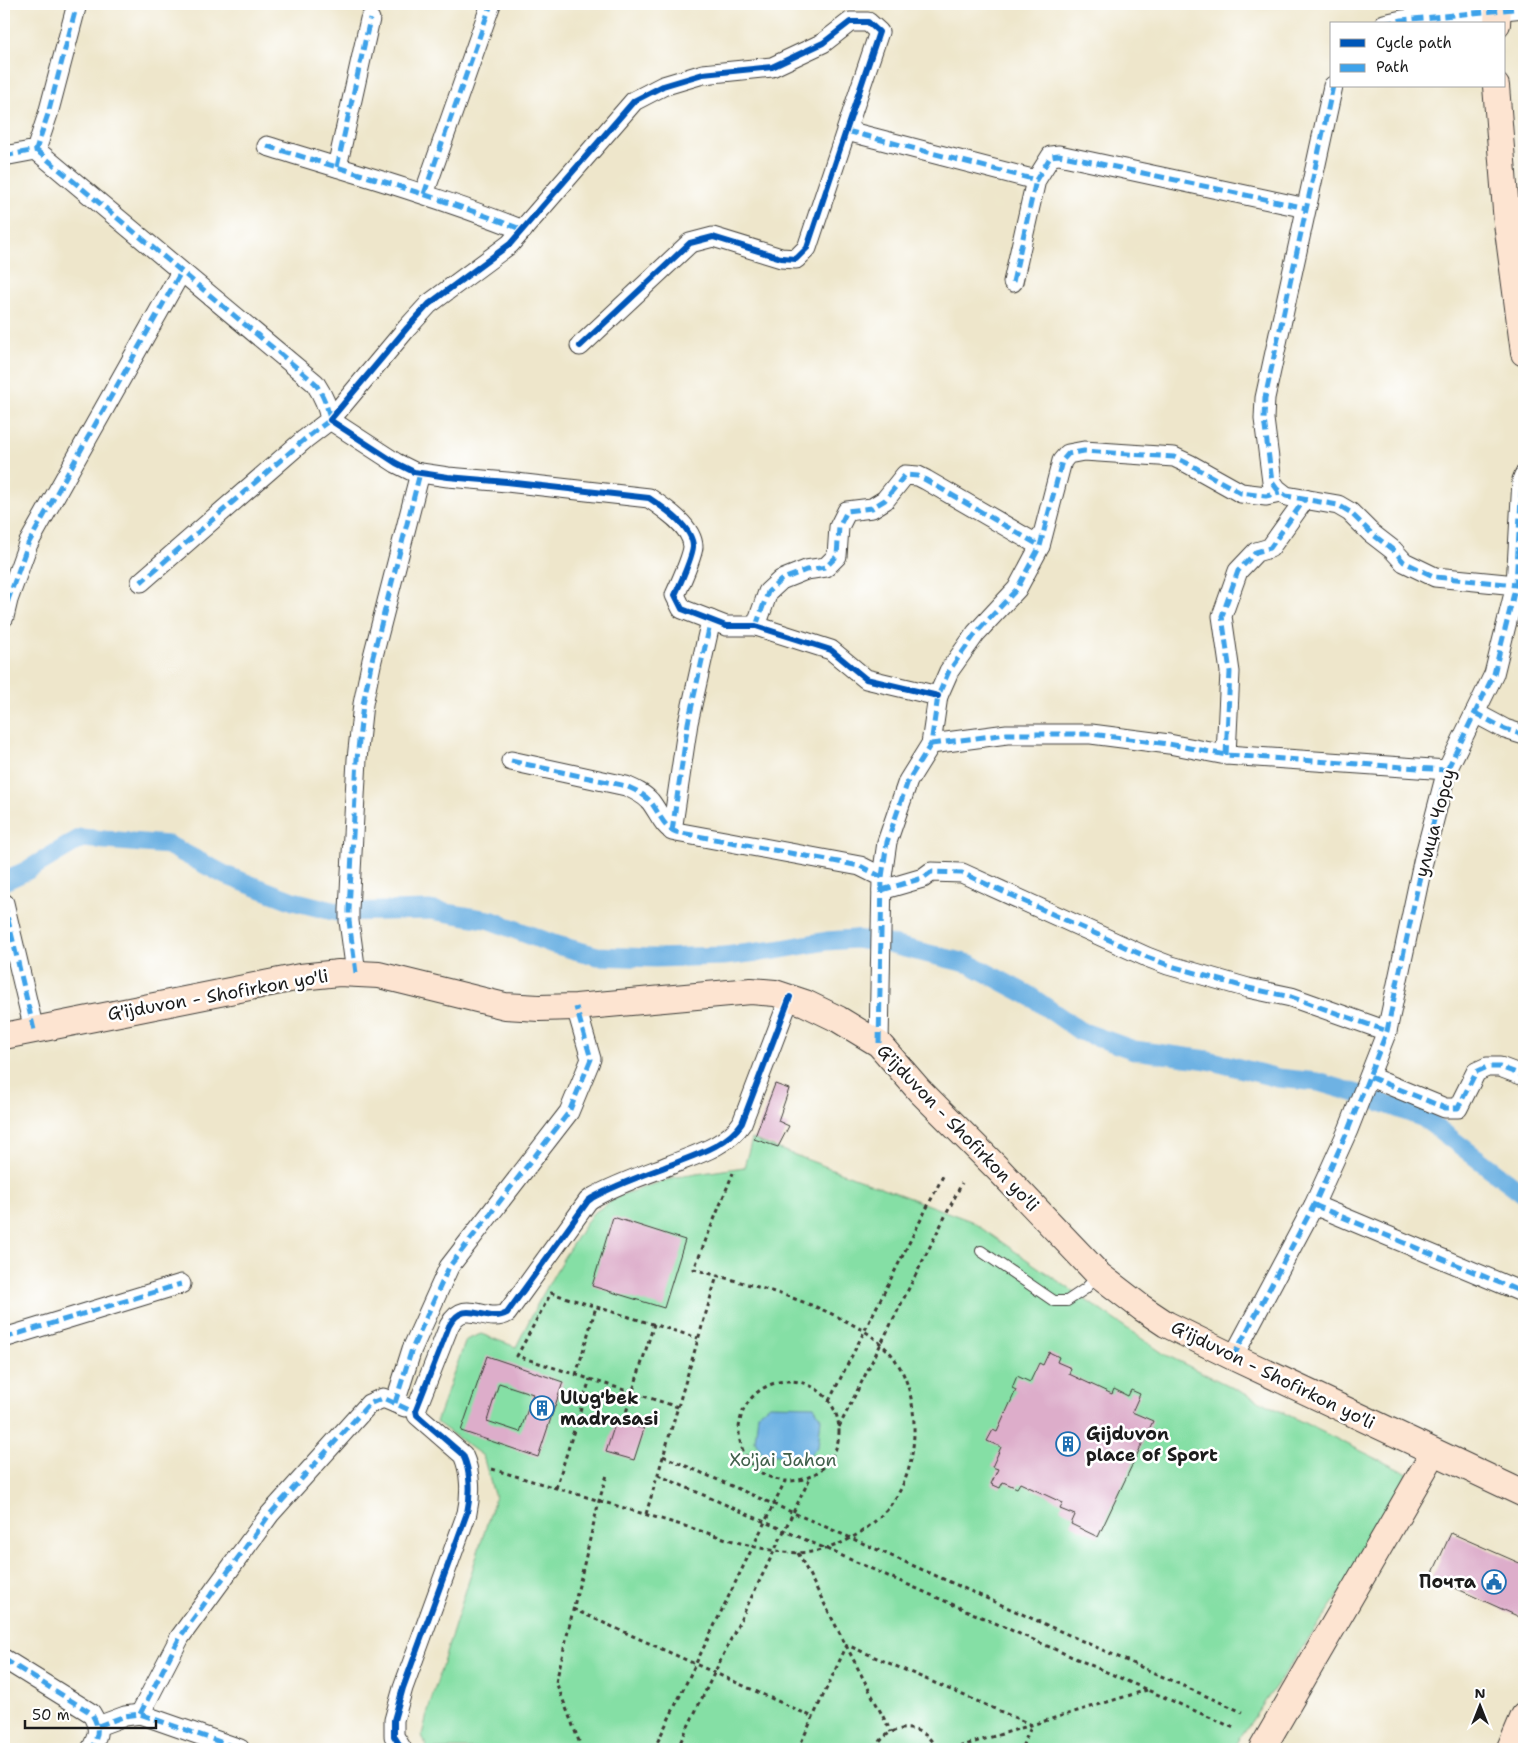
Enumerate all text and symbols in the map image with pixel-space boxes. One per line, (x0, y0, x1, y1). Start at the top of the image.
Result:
legend (1330, 22, 1506, 88)
text: Cycle path (1376, 33, 1452, 53)
text: Path (1376, 57, 1409, 77)
street label: улица Чорсу (1409, 766, 1461, 880)
street label: G'ijduvon - Shofirkon yo'li (106, 964, 330, 1026)
street label: G'ijduvon - Shofirkon yo'li (872, 1039, 1044, 1217)
street label: G'ijduvon - Shofirkon yo'li (1167, 1315, 1379, 1435)
place label: Ulug'bek madrasasi (560, 1386, 659, 1431)
building icon: Ulug'bek madrasasi (529, 1395, 555, 1421)
place label: Gijduvon place of Sport (1086, 1422, 1218, 1467)
building icon: Gijduvon place of Sport (1055, 1431, 1081, 1457)
park label: Xo'jai Jahon (729, 1448, 837, 1472)
public building icon: Почта (1481, 1569, 1507, 1595)
place label: Почта (1419, 1570, 1477, 1594)
north arrow (1456, 1680, 1506, 1730)
text: N (1474, 1684, 1486, 1702)
scale bar (25, 1698, 156, 1730)
text: 50 m (32, 1705, 70, 1725)

